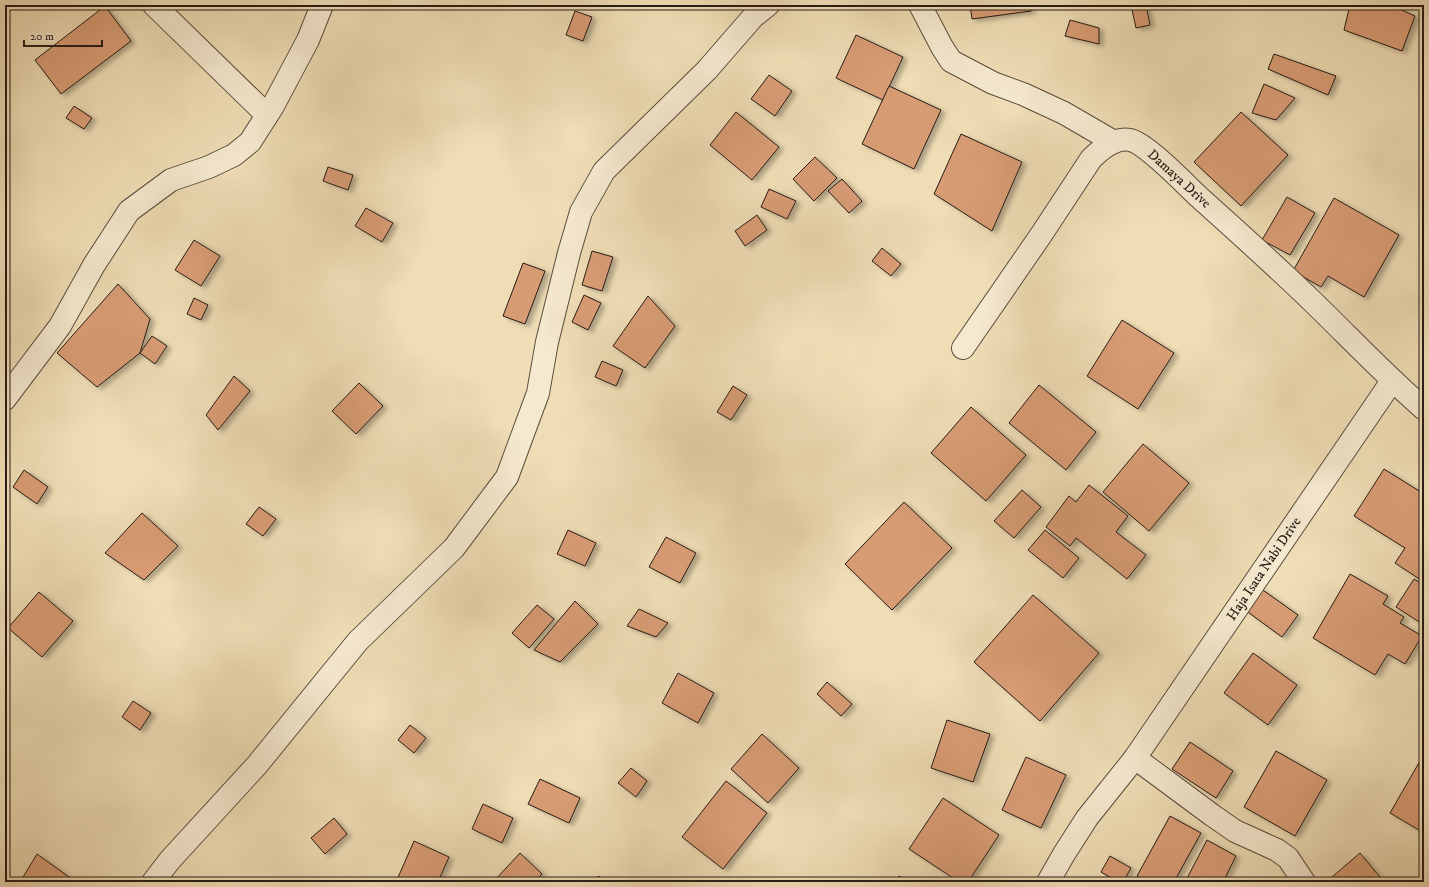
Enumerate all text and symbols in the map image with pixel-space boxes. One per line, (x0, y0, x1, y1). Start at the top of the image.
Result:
scale bar (24, 22, 102, 48)
text: 20 m (30, 29, 54, 44)
street label: Damaya Drive (1143, 146, 1215, 212)
street label: Haja Isata Nabi Drive (1223, 514, 1305, 624)

